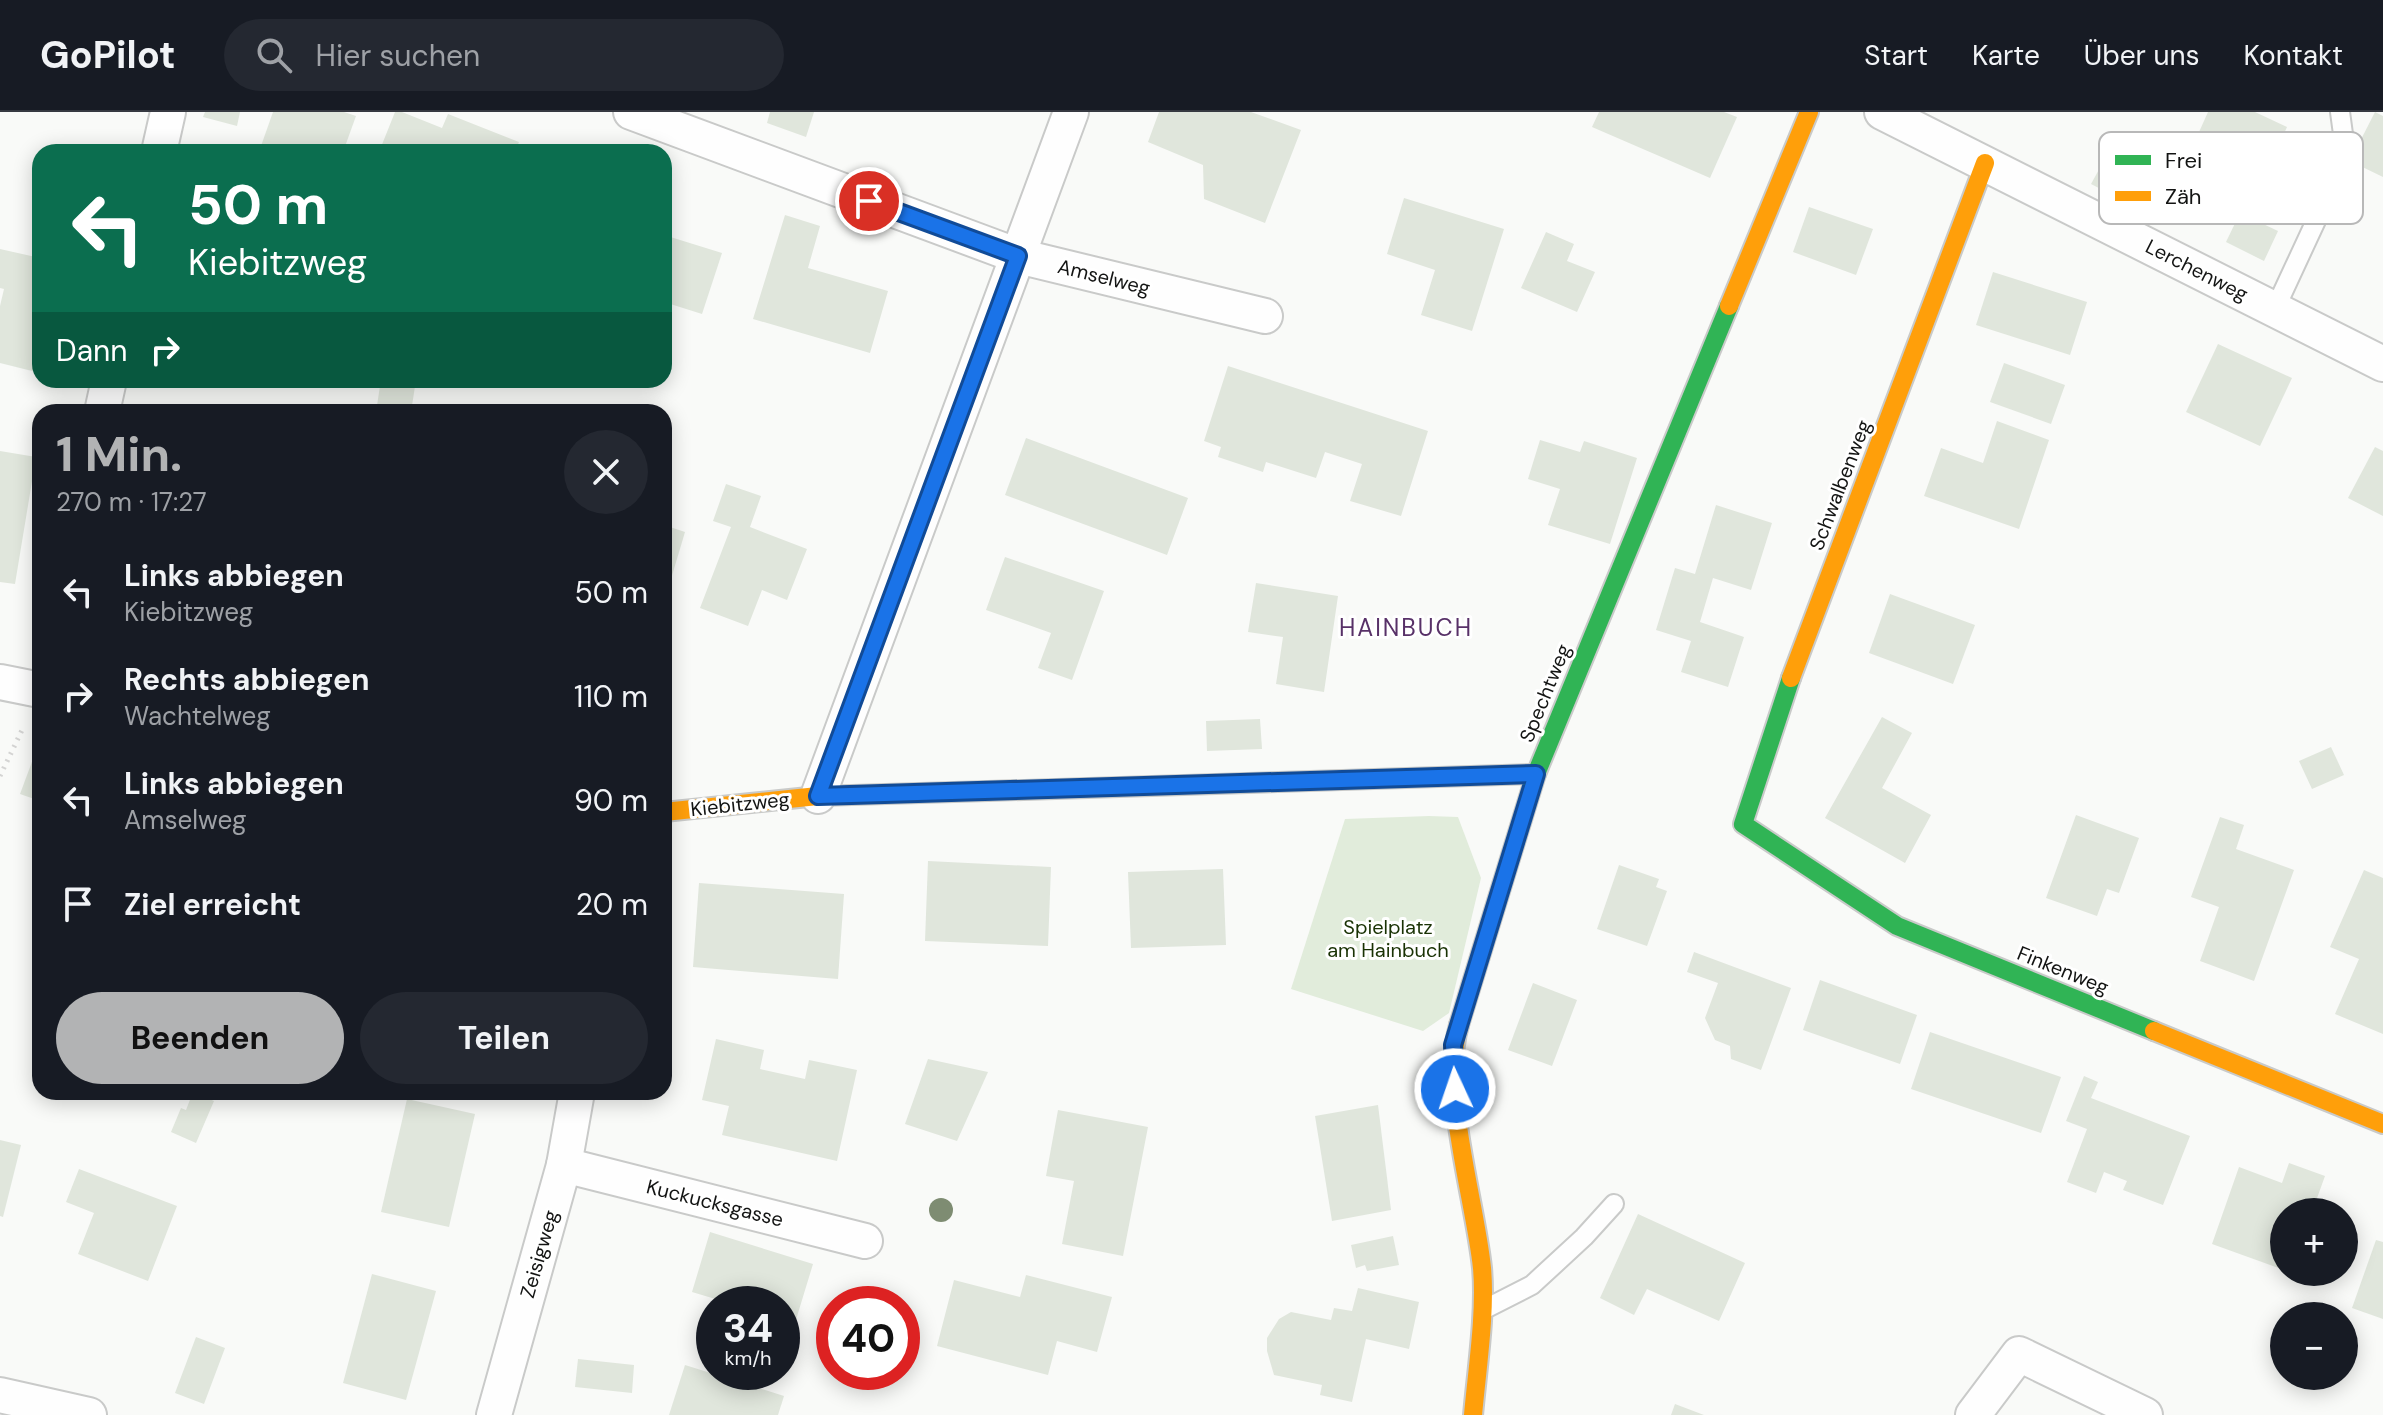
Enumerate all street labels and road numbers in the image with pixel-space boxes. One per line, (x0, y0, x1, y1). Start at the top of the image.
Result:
street label: Lerchenweg (2141, 233, 2253, 307)
street label: Amselweg (1055, 253, 1153, 301)
street label: Schwalbenweg (1803, 416, 1877, 554)
street label: Spechtweg (1514, 640, 1576, 746)
street label: Kiebitzweg (689, 786, 791, 822)
street label: Finkenweg (2013, 940, 2113, 1000)
street label: Kuckucksgasse (644, 1173, 786, 1233)
street label: Zeisigweg (514, 1207, 564, 1301)

